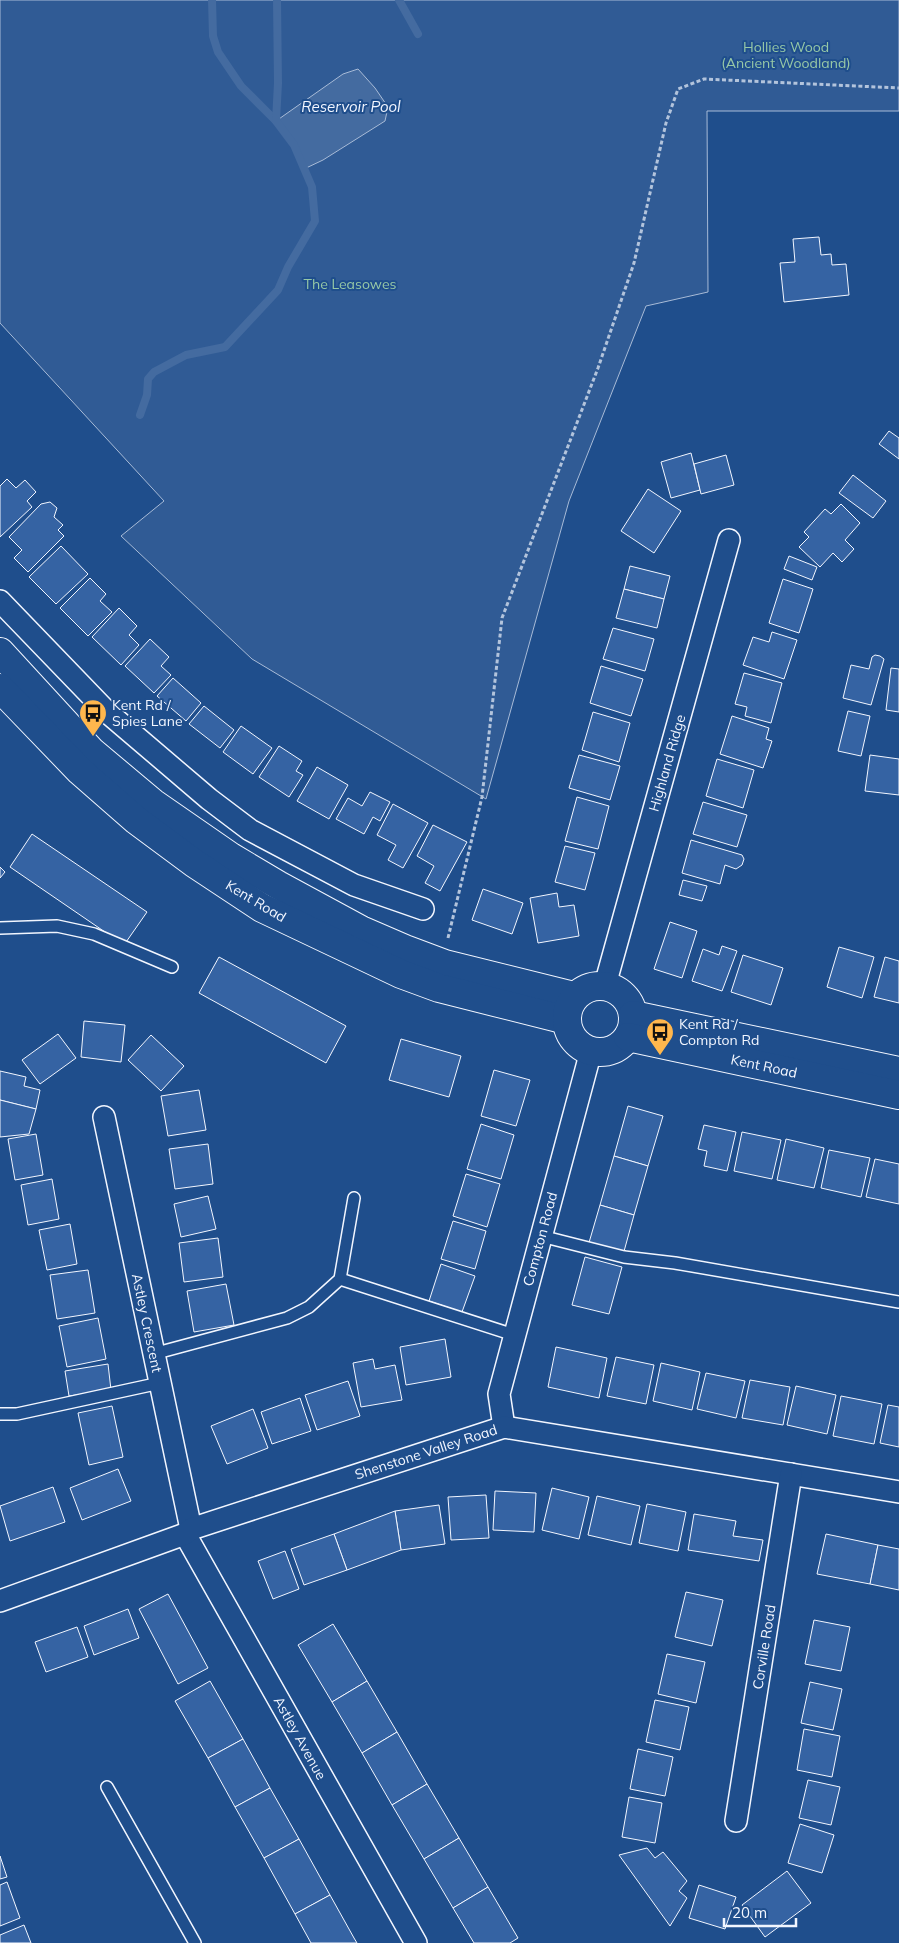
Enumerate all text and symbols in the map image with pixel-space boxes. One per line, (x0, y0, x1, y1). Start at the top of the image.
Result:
park label: Hollies Wood (Ancient Woodland) (721, 38, 851, 72)
water label: Reservoir Pool (301, 97, 401, 116)
park label: The Leasowes (304, 275, 397, 293)
place label: Kent Rd / Spies Lane (112, 696, 183, 730)
bus stop icon: Kent Rd / Spies Lane (78, 698, 108, 737)
street label: Highland Ridge (645, 712, 689, 814)
street label: Kent Road (222, 876, 290, 926)
place label: Kent Rd / Compton Rd (679, 1015, 759, 1049)
bus stop icon: Kent Rd / Compton Rd (645, 1017, 675, 1056)
street label: Kent Road (729, 1050, 799, 1082)
street label: Compton Road (519, 1190, 561, 1288)
street label: Astley Crescent (128, 1272, 166, 1374)
street label: Shenstone Valley Road (352, 1420, 500, 1484)
street label: Corville Road (748, 1603, 780, 1691)
street label: Astley Avenue (270, 1693, 330, 1783)
scale bar (724, 1896, 796, 1928)
text: 20 m (732, 1903, 767, 1922)

